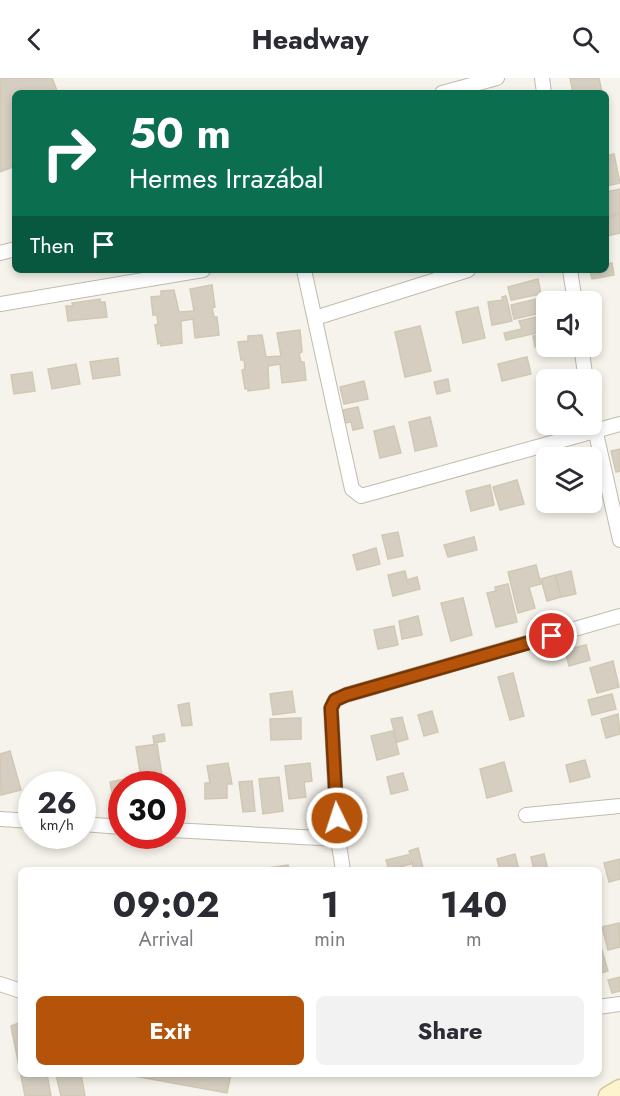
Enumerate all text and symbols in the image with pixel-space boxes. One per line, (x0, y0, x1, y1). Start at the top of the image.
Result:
text: Headway (252, 20, 368, 59)
icon: back (18, 23, 51, 56)
icon: search (569, 23, 602, 56)
text: 50 m (129, 103, 231, 164)
icon: right (30, 114, 108, 192)
text: Hermes Irrazábal (129, 159, 324, 198)
icon: arrive (87, 228, 120, 261)
text: Then (30, 229, 75, 261)
map controls (536, 291, 602, 513)
button: sound (536, 291, 602, 357)
button: search (536, 369, 602, 435)
button: layers (536, 447, 602, 513)
pin (526, 610, 577, 661)
icon: arrive (535, 619, 568, 652)
speed limit sign: 30 (108, 771, 186, 849)
text: 26 (37, 781, 77, 824)
position arrow (305, 786, 369, 850)
text: km/h (40, 814, 74, 836)
text: 09:02 (113, 878, 220, 930)
text: 1 (321, 878, 339, 930)
text: 140 (440, 878, 507, 930)
text: Arrival (139, 925, 194, 954)
text: min (314, 925, 345, 954)
text: m (466, 925, 482, 954)
button: Exit (36, 996, 304, 1065)
button: Share (316, 996, 584, 1065)

